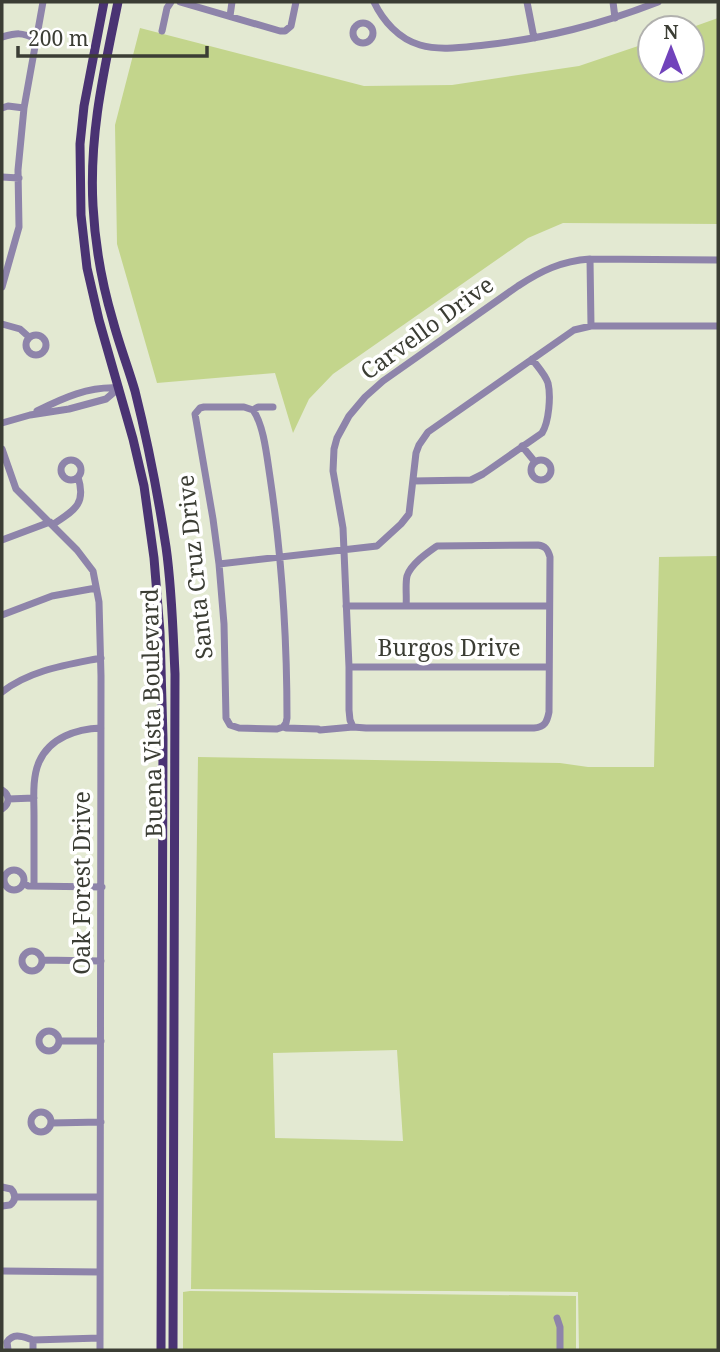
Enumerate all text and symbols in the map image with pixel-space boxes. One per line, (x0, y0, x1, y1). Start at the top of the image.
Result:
scale bar (18, 14, 206, 58)
north arrow (636, 14, 706, 84)
text: N (664, 19, 679, 45)
text: 200 m (28, 24, 89, 52)
street label: Carvello Drive (353, 268, 500, 386)
street label: Santa Cruz Drive (168, 473, 220, 661)
street label: Buena Vista Boulevard (133, 588, 169, 838)
street label: Burgos Drive (377, 631, 521, 663)
street label: Oak Forest Drive (65, 791, 97, 975)

